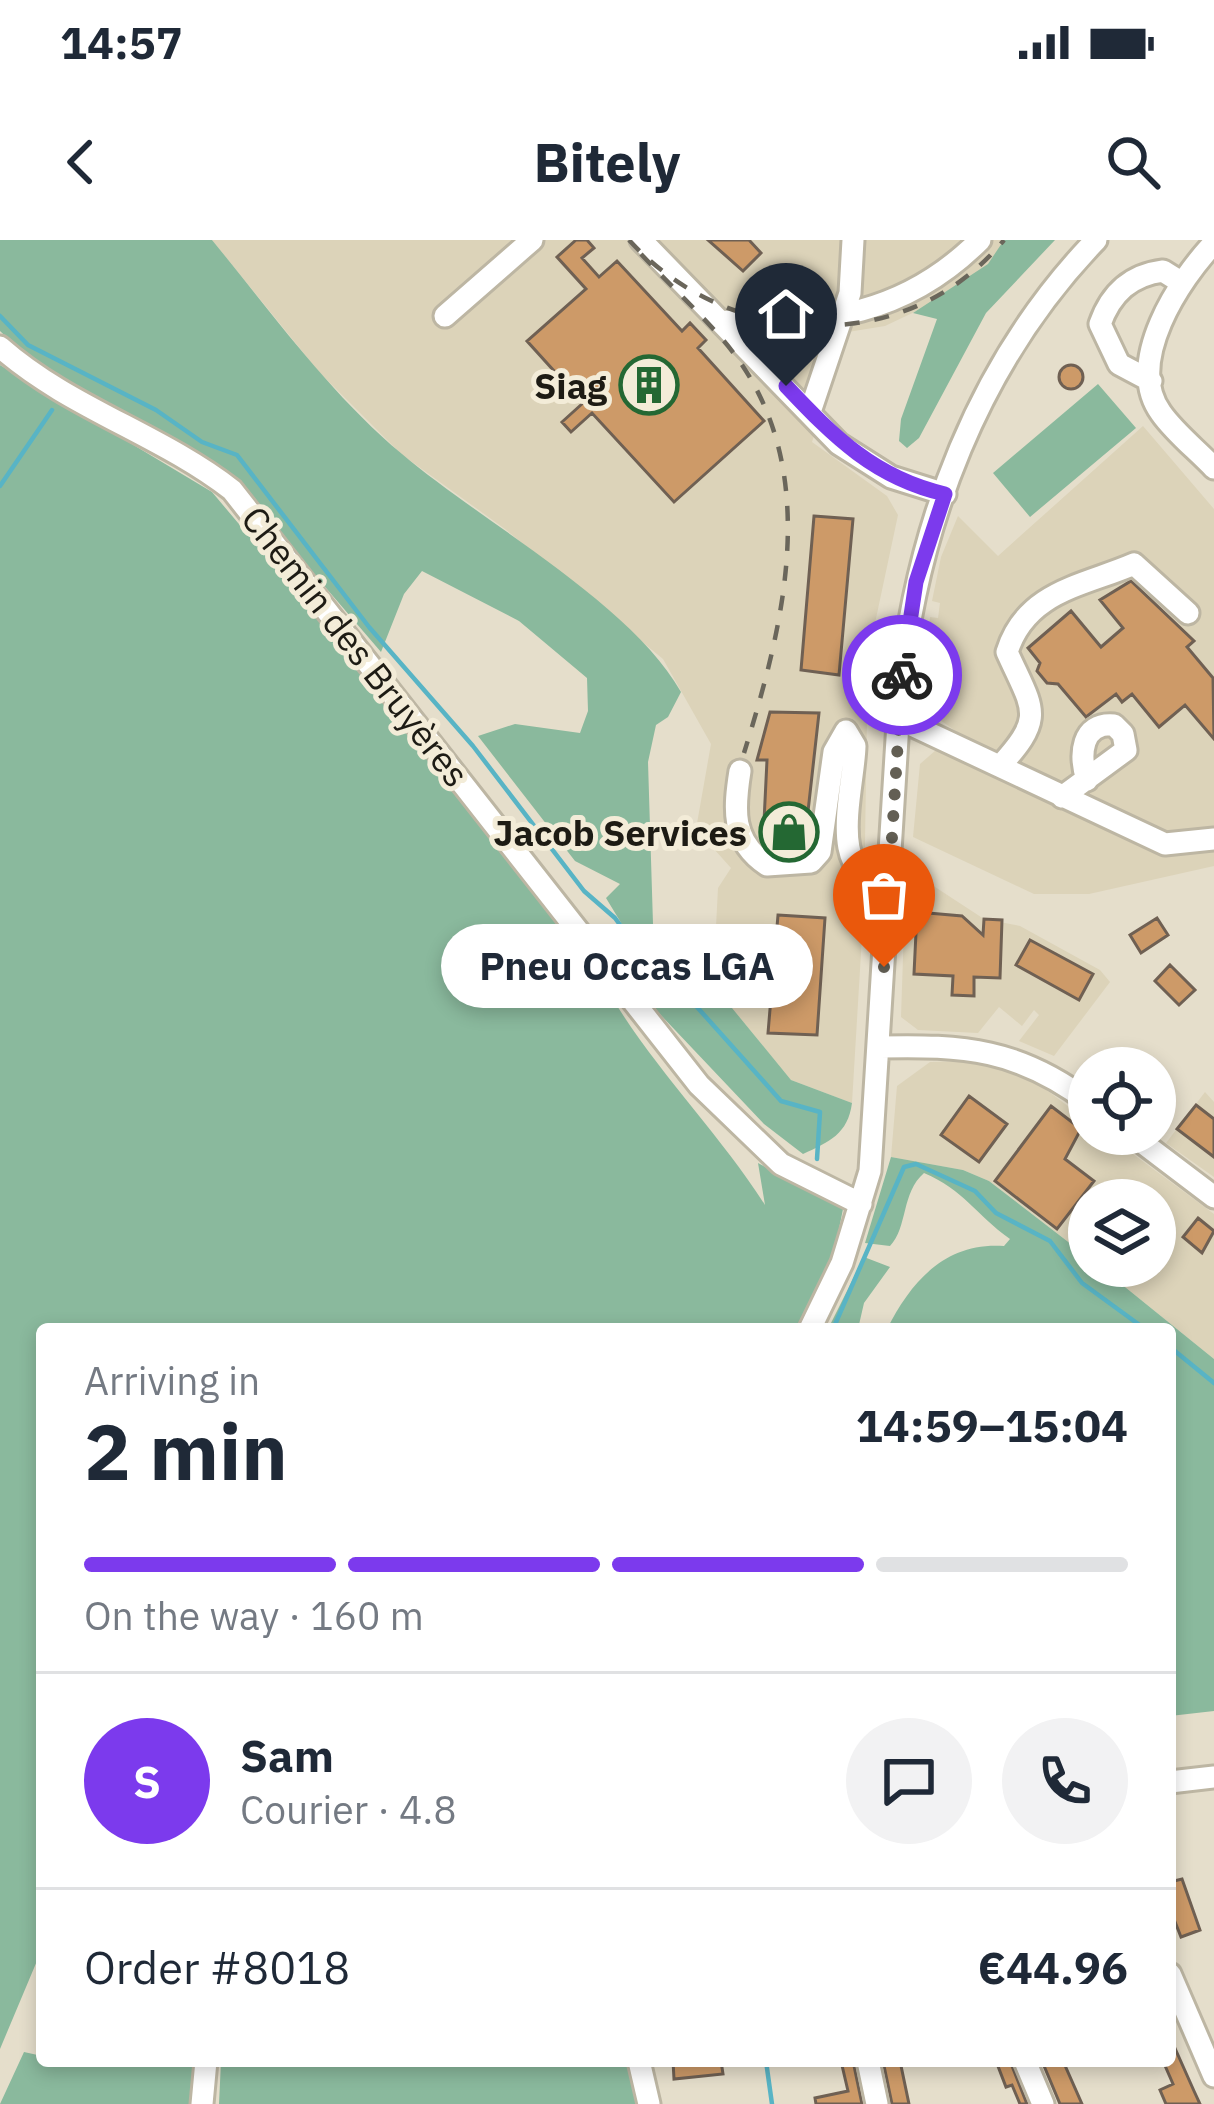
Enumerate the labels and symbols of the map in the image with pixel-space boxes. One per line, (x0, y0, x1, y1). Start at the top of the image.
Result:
pin (735, 263, 837, 386)
building icon: Siag (618, 354, 680, 416)
place label: Siag (534, 362, 607, 409)
street label: Chemin des Bruyères (232, 496, 480, 796)
courier (842, 615, 962, 735)
shop icon: Jacob Services (758, 801, 820, 863)
place label: Jacob Services (493, 809, 747, 856)
pin (833, 844, 935, 967)
callout: Pneu Occas LGA (440, 925, 812, 1009)

